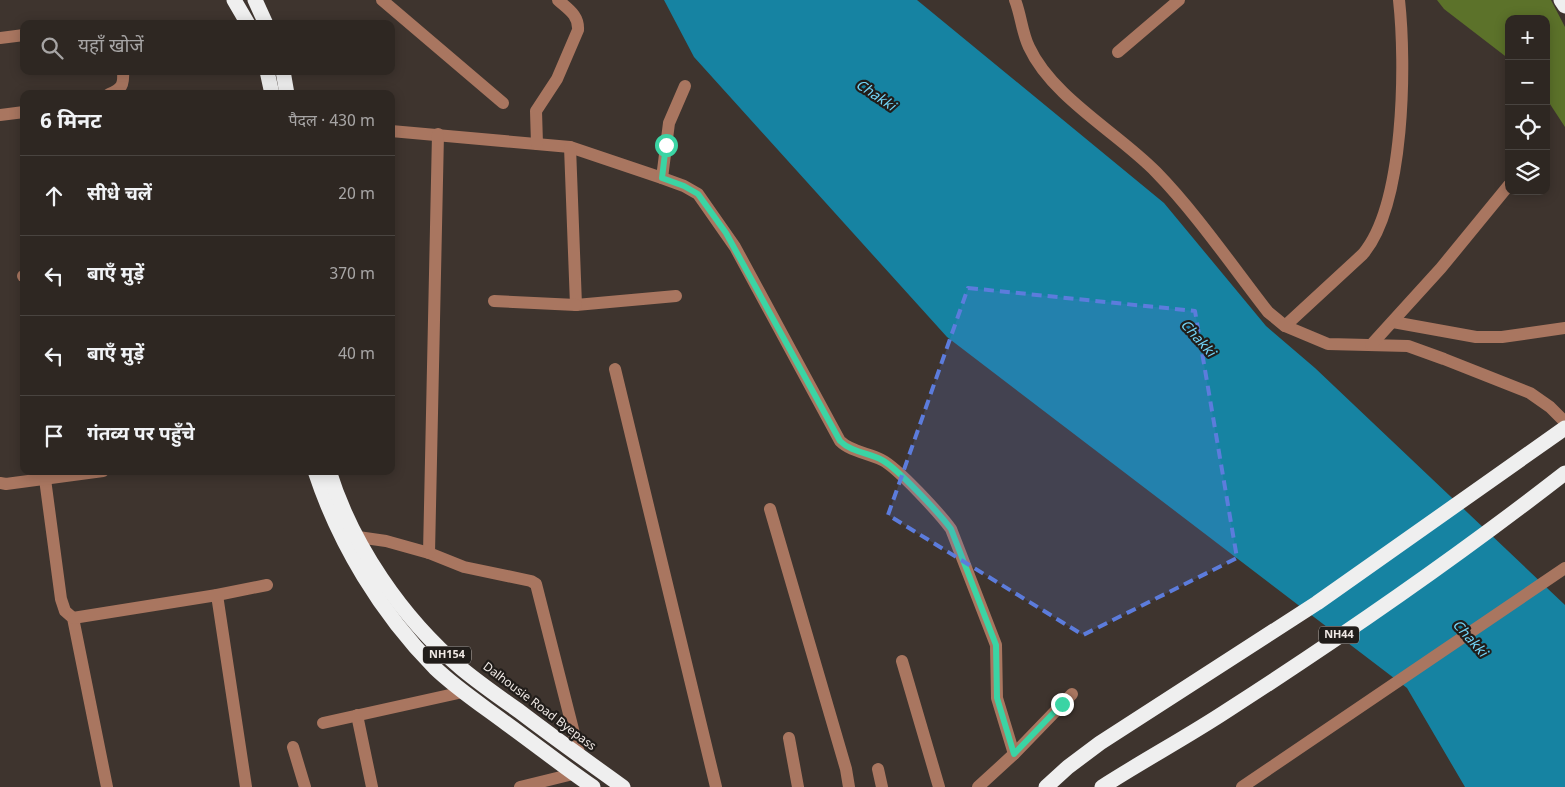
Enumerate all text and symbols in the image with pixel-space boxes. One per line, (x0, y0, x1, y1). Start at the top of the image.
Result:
map controls (1505, 15, 1550, 195)
button: + (1505, 15, 1550, 60)
search box (20, 20, 395, 75)
icon: search (38, 34, 66, 62)
text: यहाँ खोजें (78, 35, 144, 60)
button: − (1505, 60, 1550, 105)
water label: Chakki (851, 76, 900, 117)
button: locate (1505, 105, 1550, 150)
text: 6 मिनट (40, 109, 101, 137)
text: पैदल · 430 m (288, 112, 375, 133)
route start (655, 134, 678, 157)
button: layers (1505, 150, 1550, 195)
icon: ahead (40, 182, 68, 210)
text: सीधे चलें (87, 183, 152, 208)
text: 20 m (338, 185, 375, 206)
icon: left (40, 262, 68, 290)
text: बाएँ मुड़ें (87, 263, 144, 288)
text: 370 m (329, 265, 375, 286)
water label: Chakki (1175, 316, 1220, 363)
icon: left (40, 342, 68, 370)
text: बाएँ मुड़ें (87, 343, 144, 368)
text: 40 m (338, 345, 375, 366)
icon: arrive (40, 422, 68, 450)
text: गंतव्य पर पहुँचे (87, 423, 195, 448)
water label: Chakki (1447, 616, 1492, 663)
road number: NH44 (1319, 626, 1359, 644)
road number: NH154 (423, 646, 471, 664)
street label: Dalhousie Road Byepass (479, 659, 599, 755)
route end (1051, 693, 1074, 716)

